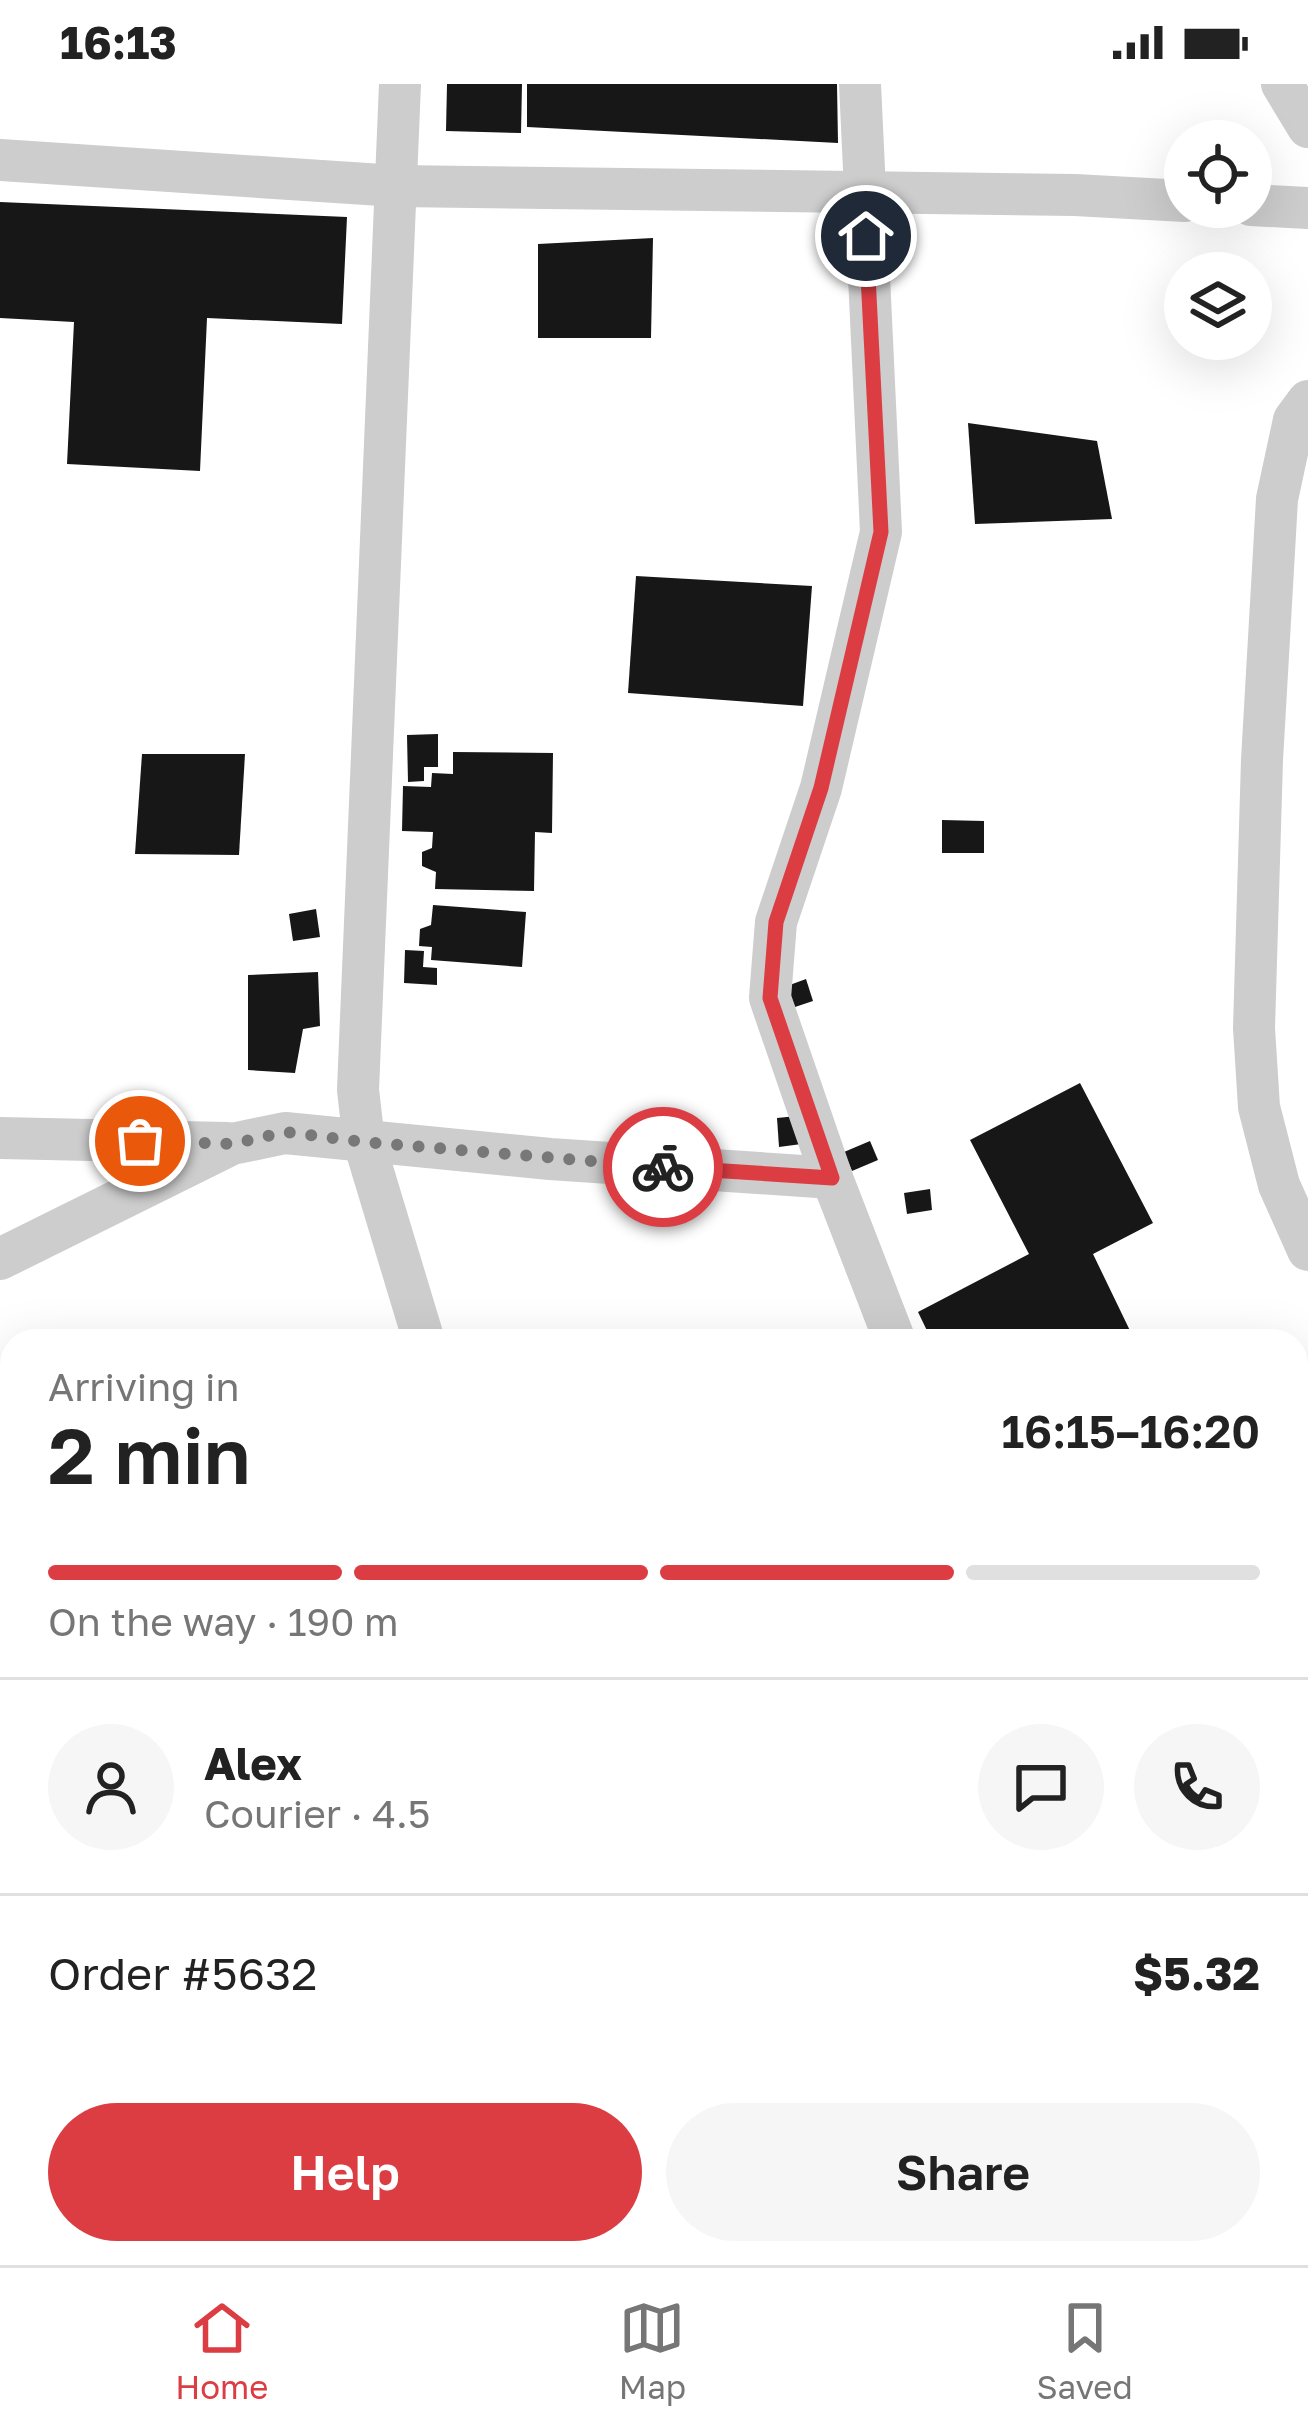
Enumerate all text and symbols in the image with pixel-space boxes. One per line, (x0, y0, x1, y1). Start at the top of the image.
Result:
text: 16:13 (60, 15, 177, 69)
map controls (1164, 120, 1272, 360)
button: locate (1164, 120, 1272, 228)
pin (815, 185, 917, 287)
icon: home (833, 203, 899, 269)
button: layers (1164, 252, 1272, 360)
pin (89, 1090, 191, 1192)
courier (603, 1107, 723, 1227)
icon: bag (107, 1108, 173, 1174)
icon: bike (630, 1134, 696, 1200)
text: Arriving in (48, 1363, 239, 1410)
text: 16:15–16:20 (1001, 1404, 1260, 1458)
text: 2 min (48, 1408, 251, 1501)
text: On the way · 190 m (48, 1598, 399, 1645)
button: person (48, 1724, 174, 1850)
button: chat (978, 1724, 1104, 1850)
button: phone (1134, 1724, 1260, 1850)
text: Alex (204, 1736, 302, 1790)
text: Courier · 4.5 (204, 1790, 430, 1837)
text: Order #5632 (48, 1946, 317, 2000)
text: $5.32 (1133, 1946, 1260, 2000)
button: Help (48, 2103, 642, 2241)
button: Share (666, 2103, 1260, 2241)
tab: Home (175, 2295, 268, 2406)
tab: Map (619, 2295, 686, 2406)
tab: Saved (1036, 2295, 1133, 2406)

